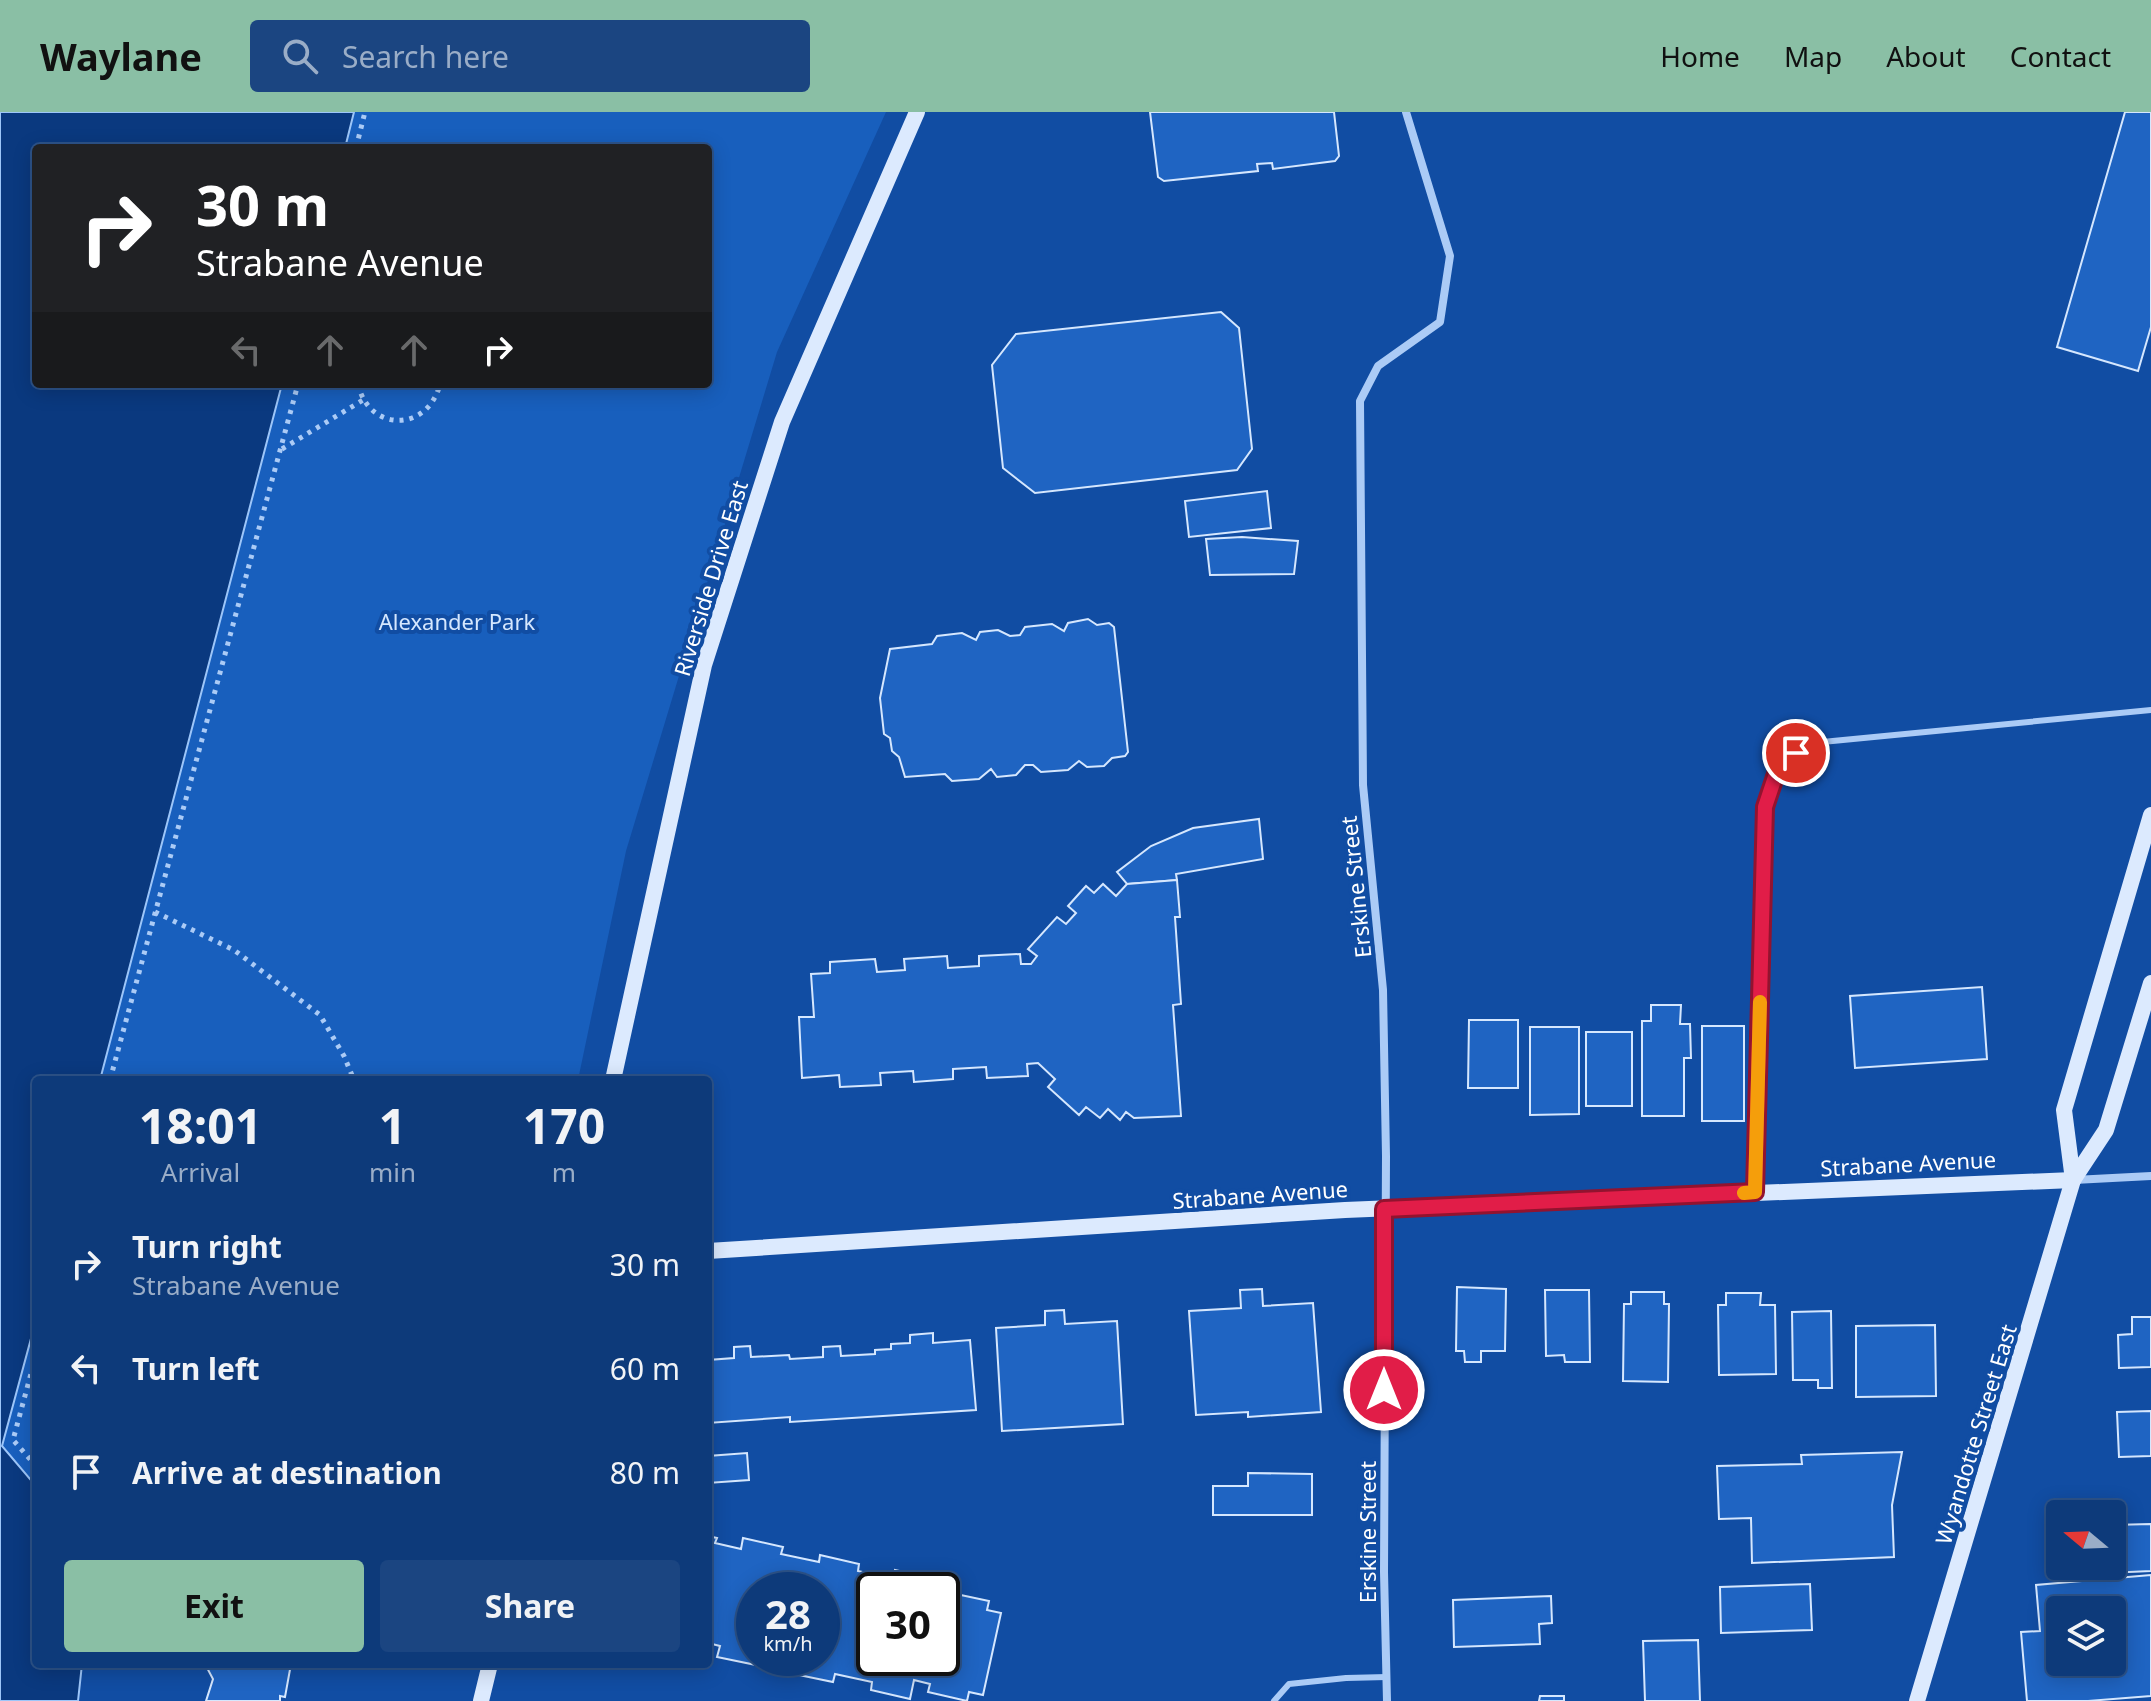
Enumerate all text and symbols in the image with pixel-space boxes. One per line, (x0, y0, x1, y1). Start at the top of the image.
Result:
search box (250, 20, 810, 92)
text: Waylane (40, 30, 202, 82)
icon: search (278, 34, 322, 78)
text: Search here (342, 36, 509, 77)
text: Home (1660, 37, 1740, 75)
text: Map (1784, 37, 1842, 75)
text: About (1886, 37, 1966, 75)
text: Contact (2010, 37, 2111, 75)
text: 30 m (196, 166, 329, 242)
icon: right (64, 176, 168, 280)
text: Strabane Avenue (196, 238, 484, 287)
icon: left (224, 328, 268, 372)
icon: ahead (308, 328, 352, 372)
icon: ahead (392, 328, 436, 372)
icon: right (476, 328, 520, 372)
street label: Riverside Drive East (666, 476, 754, 679)
park label: Alexander Park (379, 606, 536, 636)
pin (1762, 719, 1830, 787)
icon: arrive (1774, 731, 1818, 775)
street label: Erskine Street (1333, 815, 1377, 959)
text: 18:01 (139, 1093, 262, 1158)
text: 1 (379, 1093, 406, 1158)
text: 170 (523, 1093, 605, 1158)
street label: Strabane Avenue (1819, 1143, 1997, 1183)
text: Arrival (161, 1154, 240, 1190)
text: min (369, 1154, 416, 1190)
text: m (552, 1154, 576, 1190)
street label: Strabane Avenue (1171, 1173, 1349, 1215)
text: Turn right (132, 1226, 282, 1267)
icon: right (64, 1242, 108, 1286)
text: 30 m (610, 1244, 680, 1285)
text: Strabane Avenue (132, 1267, 340, 1303)
street label: Wyandotte Street East (1927, 1320, 2023, 1548)
icon: left (64, 1346, 108, 1390)
text: Turn left (132, 1348, 260, 1389)
text: 60 m (610, 1348, 680, 1389)
position arrow (1342, 1348, 1426, 1432)
icon: arrive (64, 1450, 108, 1494)
text: Arrive at destination (132, 1452, 442, 1493)
text: 80 m (610, 1452, 680, 1493)
street label: Erskine Street (1352, 1461, 1382, 1603)
north arrow (2046, 1500, 2126, 1580)
map controls (2046, 1500, 2126, 1676)
button: Exit (64, 1560, 364, 1652)
button: Share (380, 1560, 680, 1652)
speed limit sign: 30 (856, 1572, 960, 1676)
text: 28 (765, 1586, 811, 1641)
button: layers (2046, 1596, 2126, 1676)
text: km/h (763, 1630, 813, 1657)

